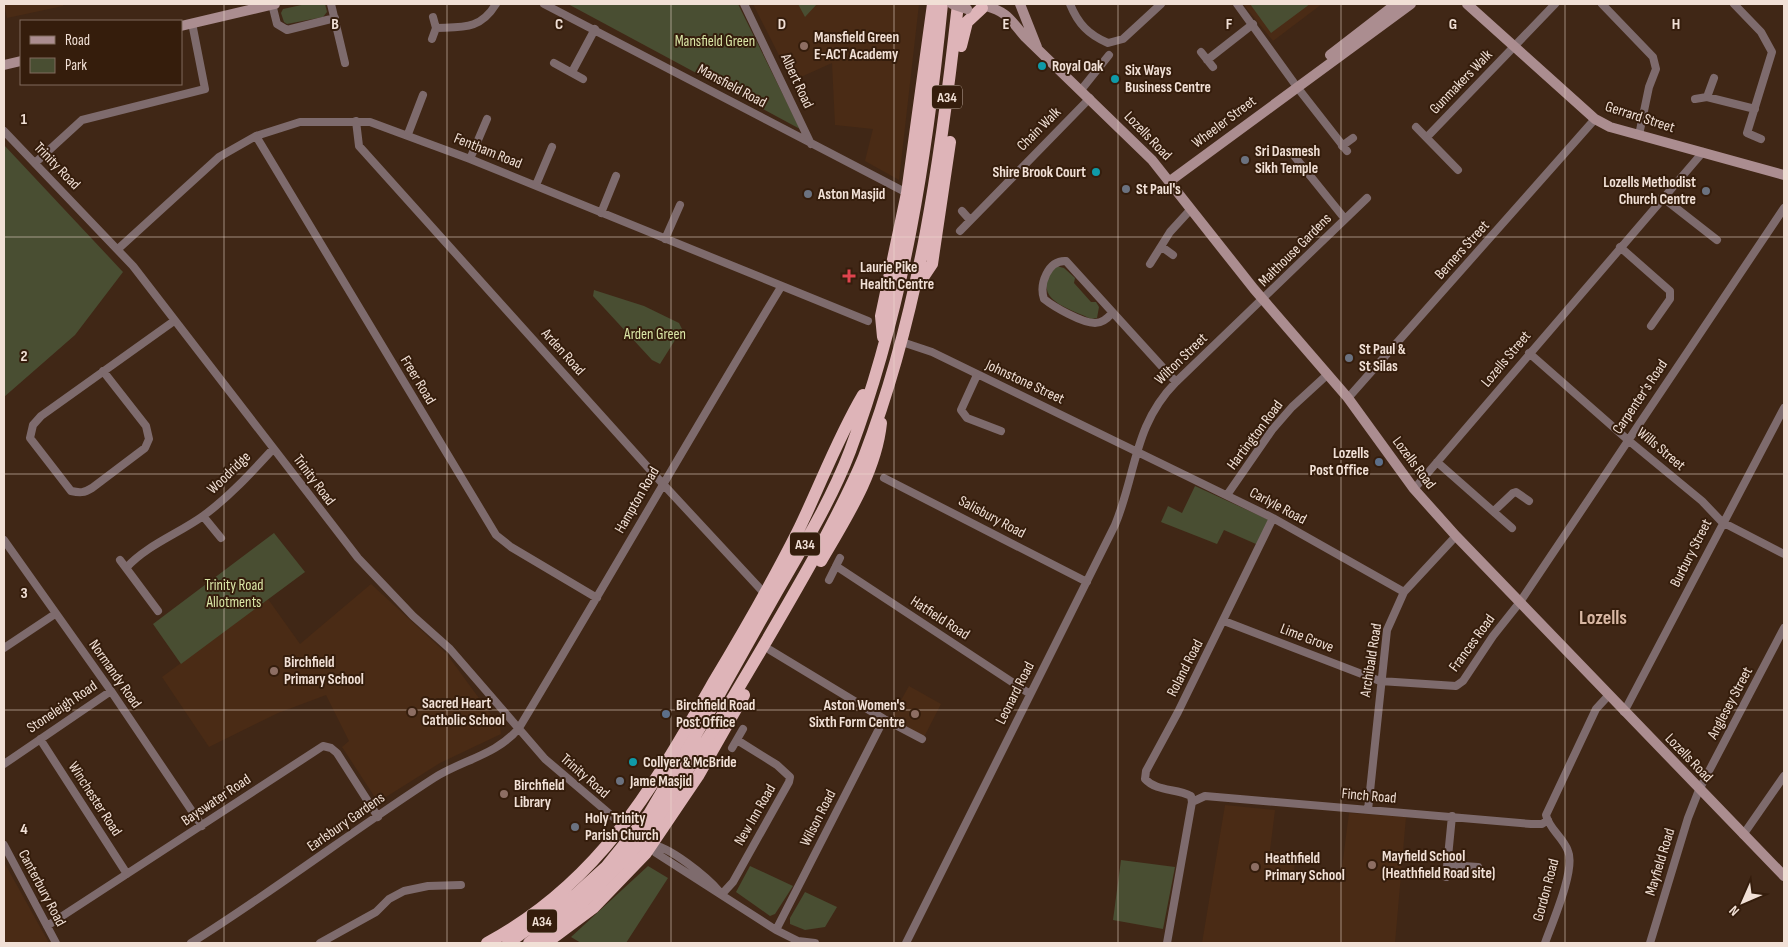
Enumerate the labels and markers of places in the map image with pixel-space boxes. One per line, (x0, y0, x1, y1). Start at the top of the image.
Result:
place label: Mansfield Green E-ACT Academy (814, 28, 899, 64)
marker: Mansfield Green E-ACT Academy (798, 40, 810, 52)
place label: Royal Oak (1052, 57, 1104, 76)
marker: Royal Oak (1036, 60, 1048, 72)
place label: Six Ways Business Centre (1125, 61, 1211, 97)
marker: Six Ways Business Centre (1109, 73, 1121, 85)
place label: Sri Dasmesh Sikh Temple (1255, 142, 1320, 178)
marker: Sri Dasmesh Sikh Temple (1239, 154, 1251, 166)
place label: Shire Brook Court (992, 163, 1086, 182)
marker: Shire Brook Court (1090, 166, 1102, 178)
place label: Lozells Methodist Church Centre (1603, 173, 1696, 209)
place label: St Paul's (1136, 180, 1181, 199)
marker: St Paul's (1120, 183, 1132, 195)
place label: Aston Masjid (817, 185, 885, 204)
marker: Lozells Methodist Church Centre (1700, 185, 1712, 197)
marker: Aston Masjid (802, 188, 814, 200)
place label: Laurie Pike Health Centre (860, 258, 934, 294)
marker: Laurie Pike Health Centre (842, 269, 856, 283)
place label: St Paul & St Silas (1359, 340, 1406, 376)
marker: St Paul & St Silas (1343, 352, 1355, 364)
place label: Lozells Post Office (1309, 444, 1369, 480)
marker: Lozells Post Office (1373, 456, 1385, 468)
place label: Birchfield Primary School (284, 653, 364, 689)
marker: Birchfield Primary School (268, 665, 280, 677)
place label: Sacred Heart Catholic School (422, 694, 505, 730)
place label: Birchfield Road Post Office (676, 696, 755, 732)
place label: Aston Women's Sixth Form Centre (809, 696, 905, 732)
marker: Sacred Heart Catholic School (406, 706, 418, 718)
marker: Birchfield Road Post Office (660, 708, 672, 720)
marker: Aston Women's Sixth Form Centre (909, 708, 921, 720)
place label: Collyer & McBride (643, 753, 737, 772)
marker: Collyer & McBride (627, 756, 639, 768)
place label: Jame Masjid (629, 772, 692, 791)
marker: Jame Masjid (614, 775, 626, 787)
place label: Birchfield Library (514, 776, 565, 812)
marker: Birchfield Library (498, 788, 510, 800)
place label: Holy Trinity Parish Church (585, 809, 659, 845)
marker: Holy Trinity Parish Church (569, 821, 581, 833)
place label: Mayfield School (Heathfield Road site) (1382, 847, 1495, 883)
place label: Heathfield Primary School (1265, 849, 1345, 885)
marker: Mayfield School (Heathfield Road site) (1366, 859, 1378, 871)
marker: Heathfield Primary School (1249, 861, 1261, 873)

